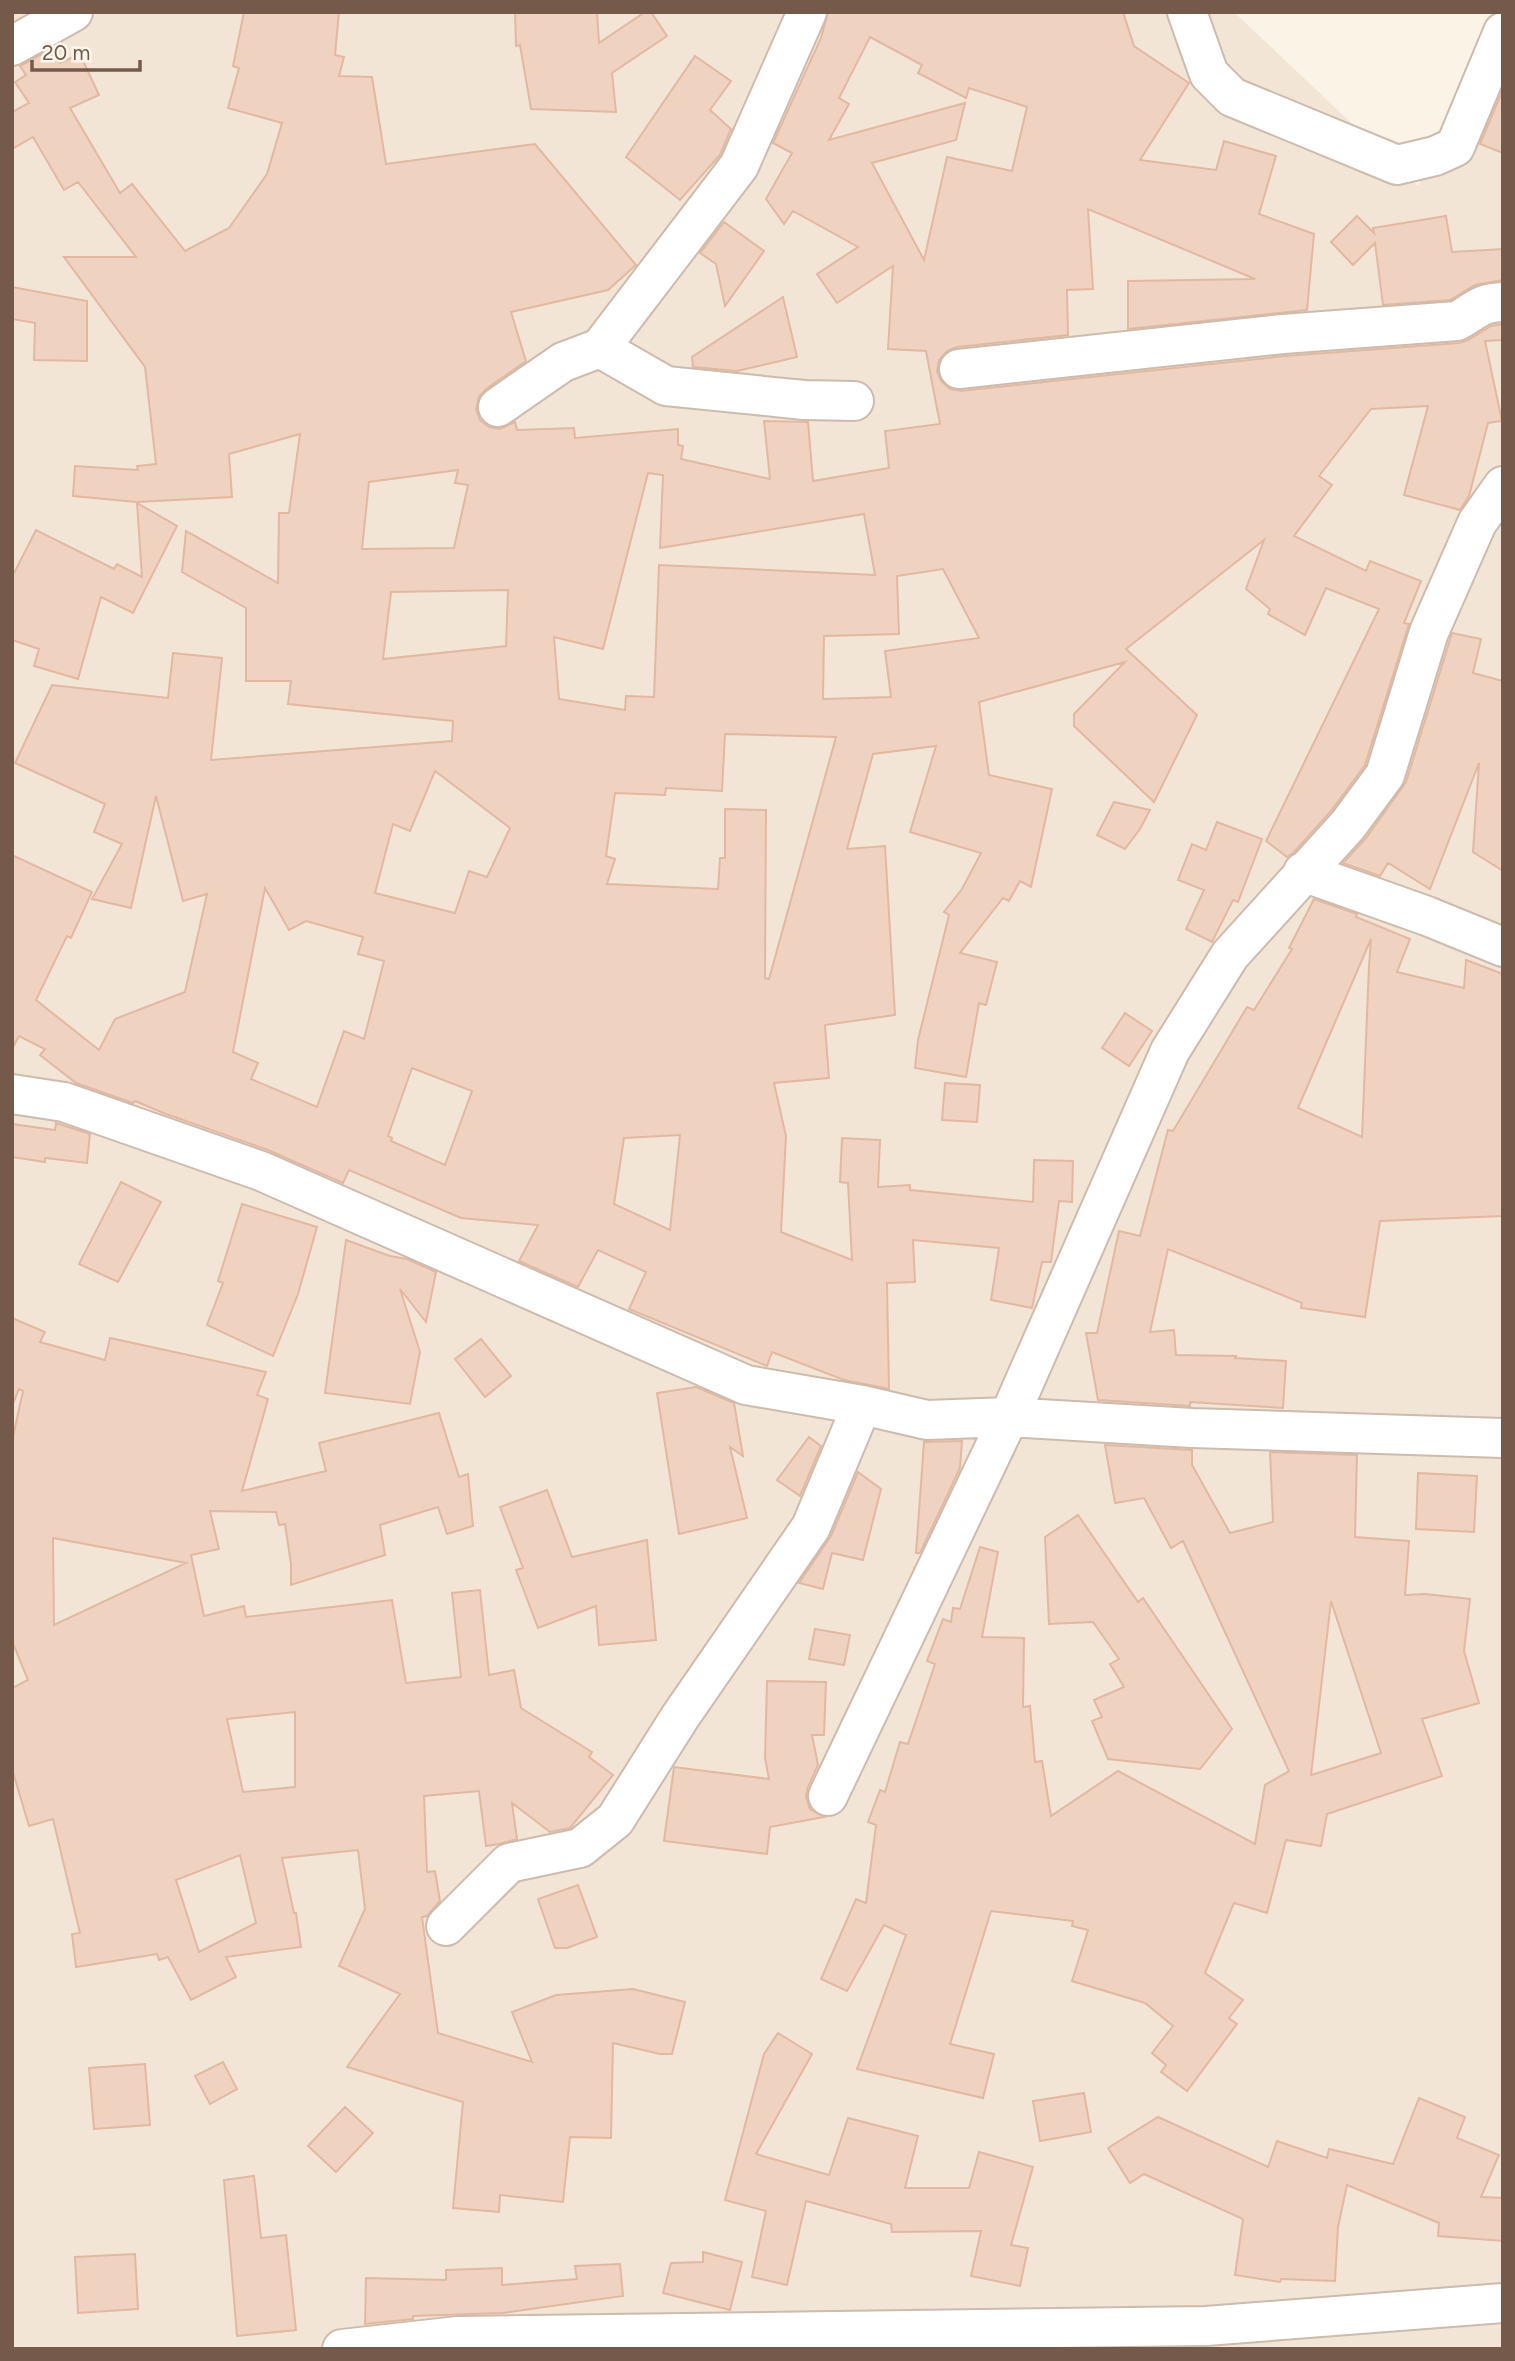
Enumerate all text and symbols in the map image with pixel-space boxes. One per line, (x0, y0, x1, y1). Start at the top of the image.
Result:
scale bar (32, 28, 140, 72)
text: 20 m (42, 40, 90, 65)

